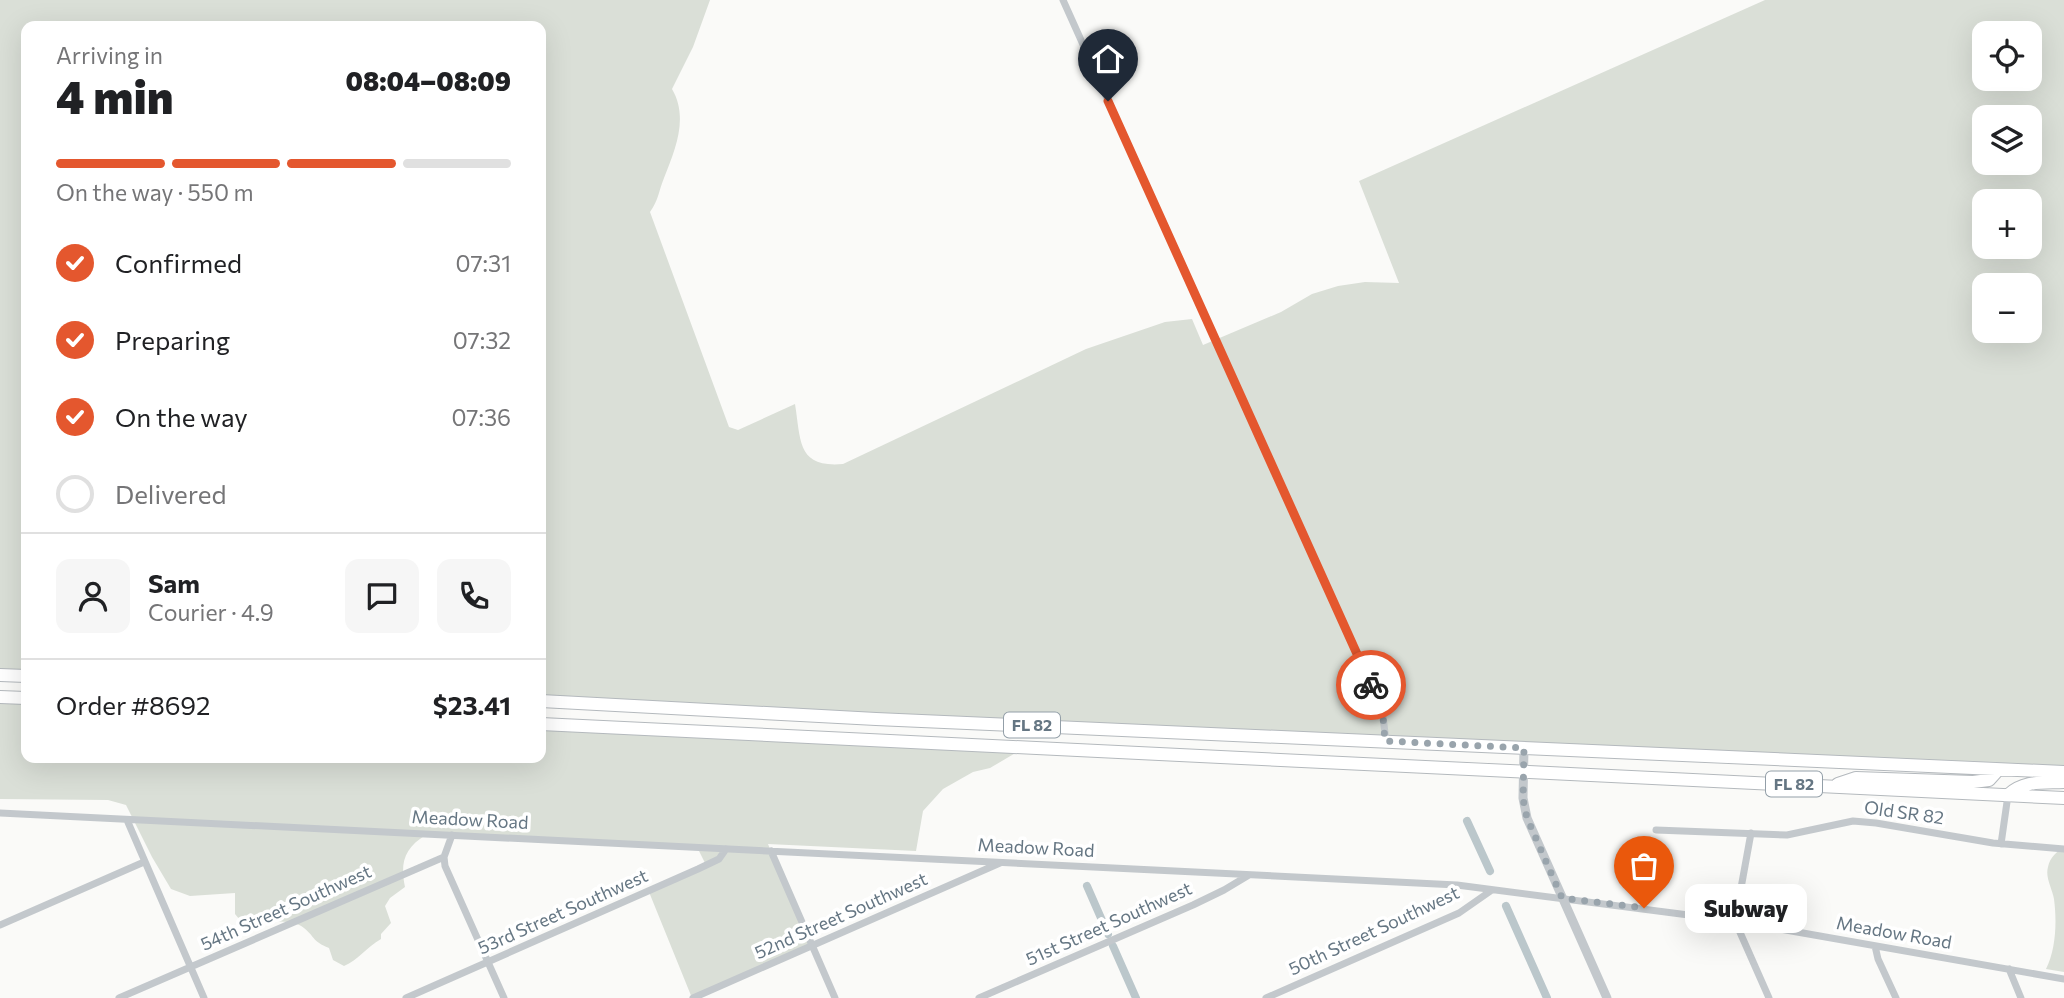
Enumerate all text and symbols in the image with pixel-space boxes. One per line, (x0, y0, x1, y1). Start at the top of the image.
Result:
map controls (1972, 21, 2042, 343)
button: locate (1972, 21, 2042, 91)
pin (1078, 29, 1138, 101)
icon: home (1089, 40, 1127, 78)
text: Arriving in (56, 41, 163, 69)
text: 08:04–08:09 (345, 65, 511, 96)
text: 4 min (56, 67, 174, 123)
button: layers (1972, 105, 2042, 175)
text: On the way · 550 m (56, 178, 254, 206)
button: + (1972, 189, 2042, 259)
icon: check (56, 244, 94, 282)
text: Confirmed (115, 247, 242, 278)
text: 07:31 (456, 249, 511, 277)
button: − (1972, 273, 2042, 343)
icon: check (56, 321, 94, 359)
text: Preparing (115, 324, 230, 355)
text: 07:32 (453, 326, 511, 354)
icon: check (56, 398, 94, 436)
text: On the way (115, 401, 248, 432)
text: 07:36 (451, 403, 511, 431)
text: Delivered (115, 478, 226, 509)
button: person (56, 559, 130, 633)
button: chat (345, 559, 419, 633)
button: phone (437, 559, 511, 633)
text: Sam (148, 567, 200, 598)
text: Courier · 4.9 (148, 598, 274, 626)
courier (1336, 650, 1406, 720)
icon: bike (1352, 666, 1390, 704)
text: Order #8692 (56, 689, 210, 720)
text: $23.41 (433, 689, 511, 720)
road number: FL 82 (1004, 712, 1060, 738)
road number: FL 82 (1766, 772, 1822, 796)
street label: Old SR 82 (1863, 796, 1945, 828)
street label: Meadow Road (411, 805, 529, 833)
street label: Meadow Road (977, 833, 1095, 861)
pin (1614, 836, 1674, 908)
icon: bag (1625, 847, 1663, 885)
street label: 54th Street Southwest (197, 860, 374, 955)
street label: 53rd Street Southwest (474, 864, 651, 958)
street label: 52nd Street Southwest (751, 867, 930, 963)
street label: 51st Street Southwest (1022, 877, 1195, 970)
street label: 50th Street Southwest (1285, 881, 1462, 979)
callout: Subway (1686, 884, 1809, 932)
text: Subway (1704, 894, 1788, 922)
street label: Meadow Road (1835, 911, 1954, 953)

